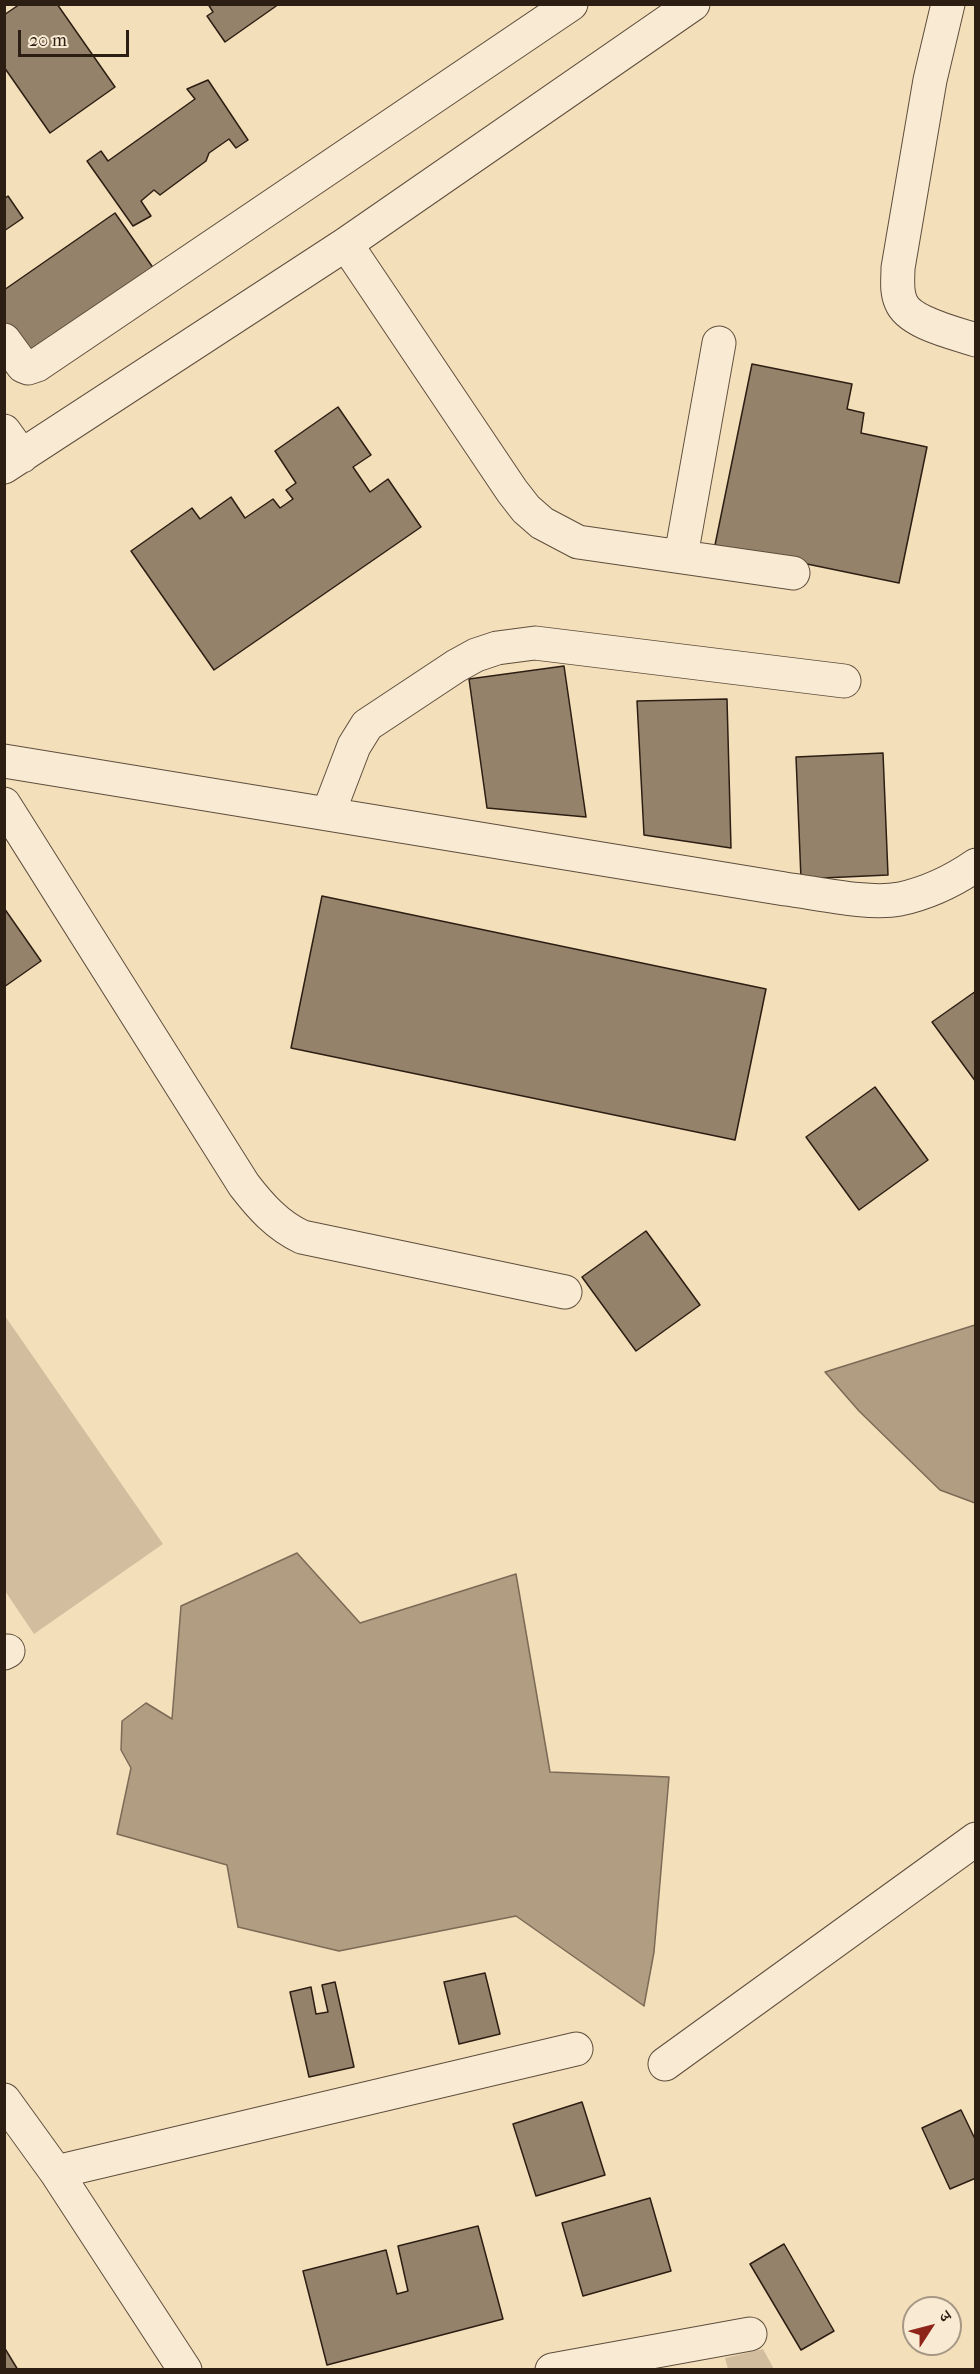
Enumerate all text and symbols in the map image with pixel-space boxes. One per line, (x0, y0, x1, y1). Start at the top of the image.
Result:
scale bar (21, 18, 132, 56)
text: 20 m (29, 30, 67, 51)
north arrow (902, 2296, 962, 2356)
text: उ (935, 2307, 955, 2325)

